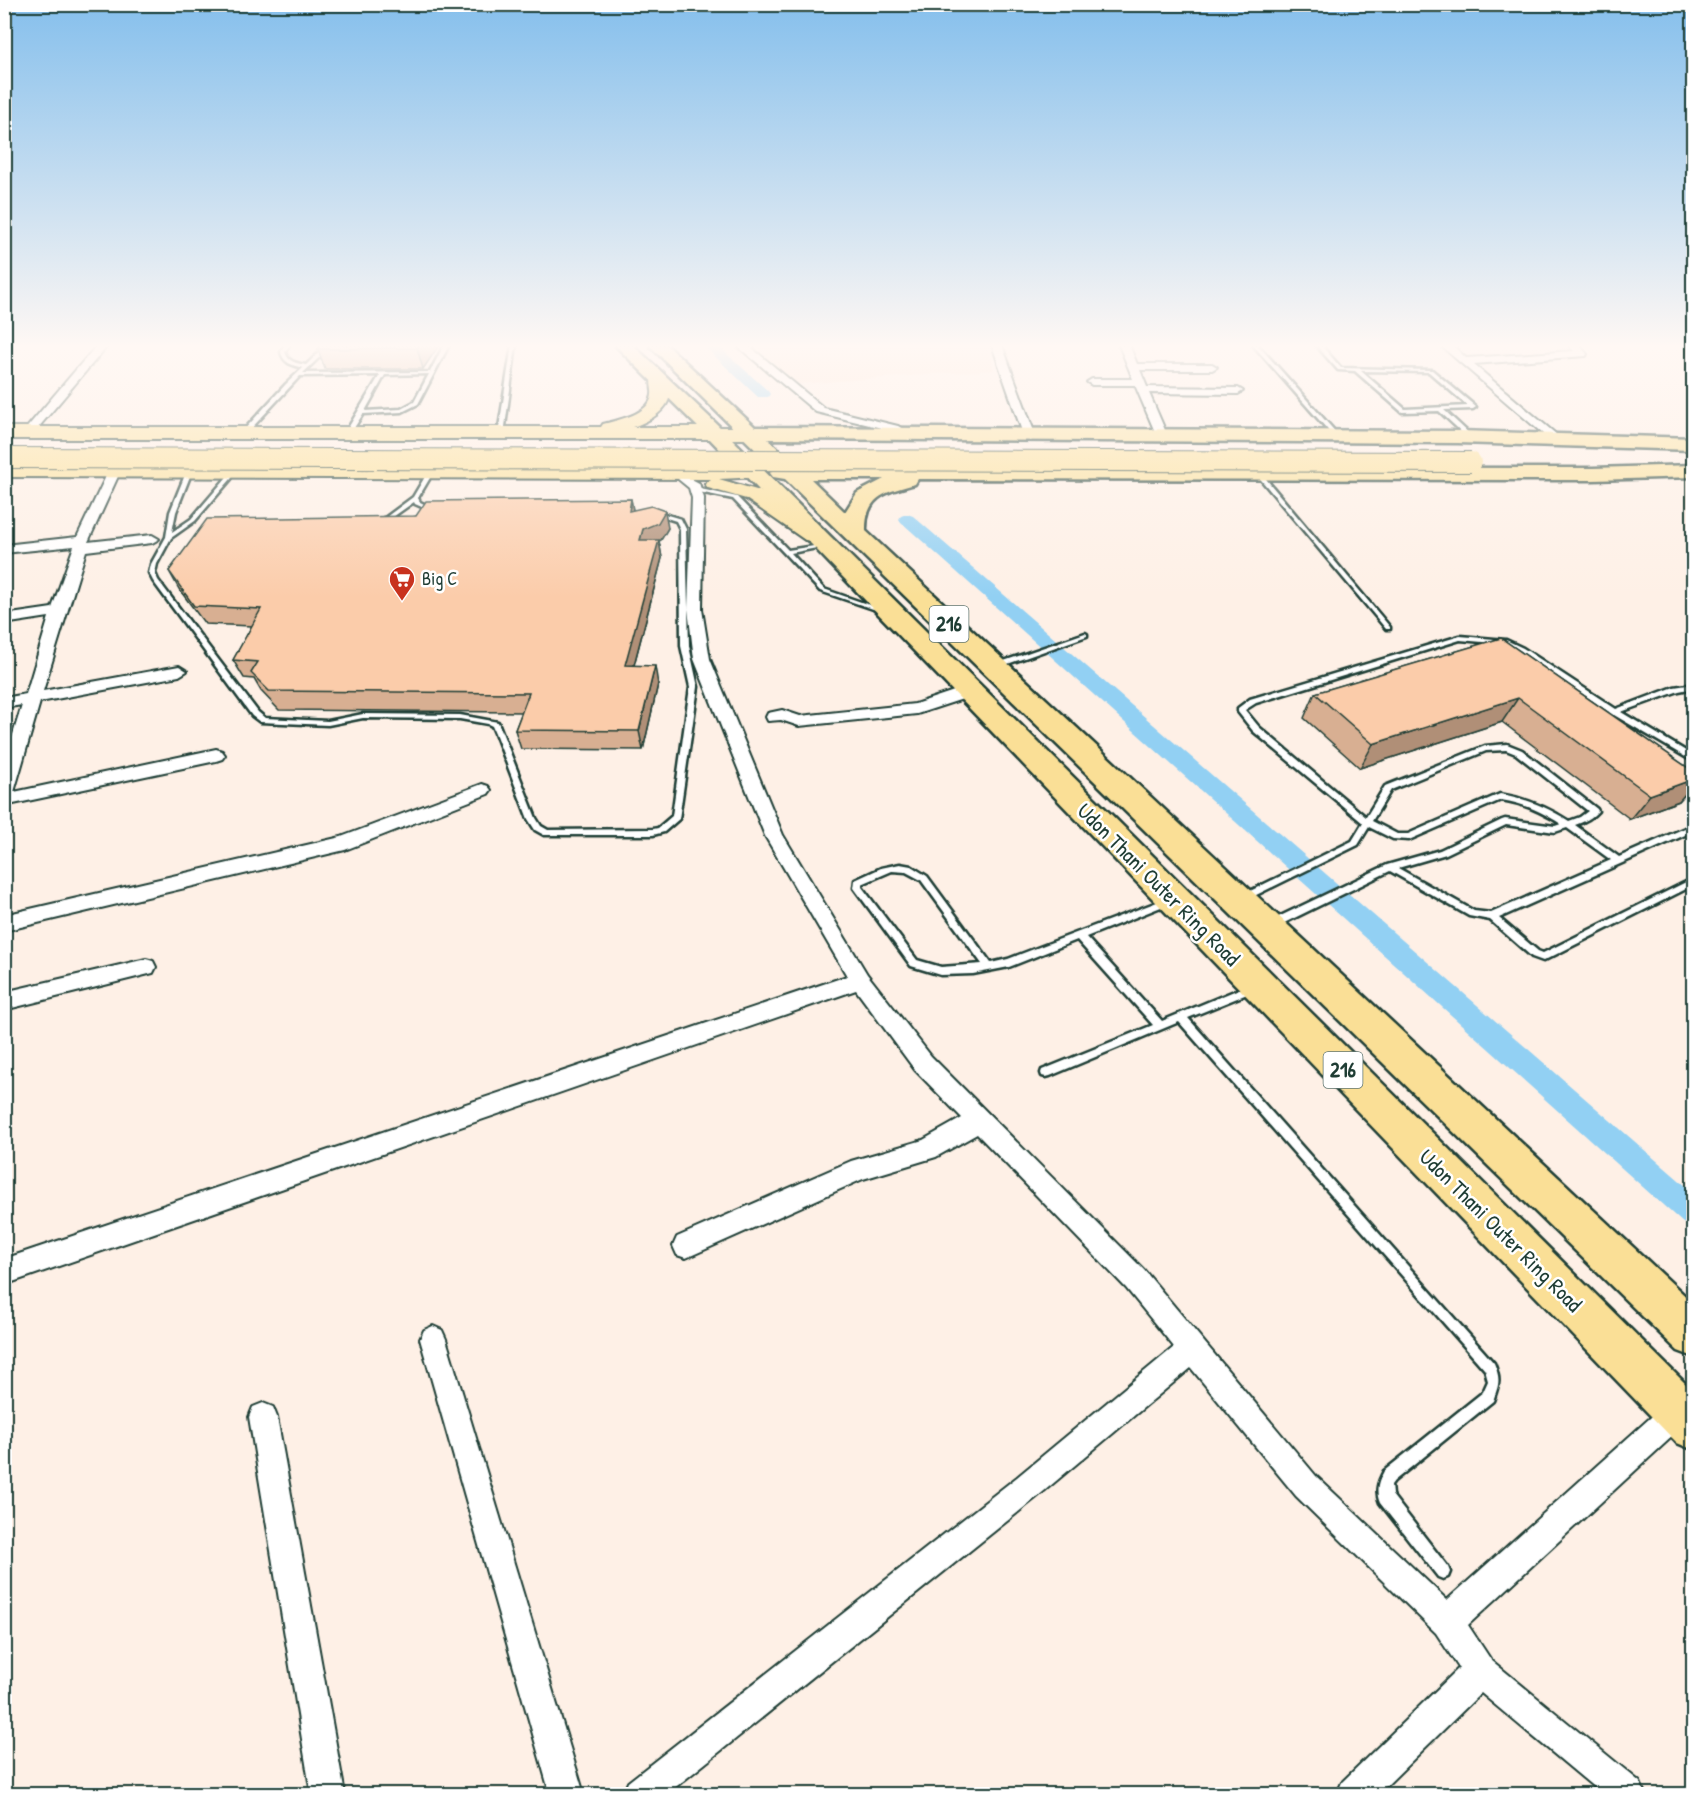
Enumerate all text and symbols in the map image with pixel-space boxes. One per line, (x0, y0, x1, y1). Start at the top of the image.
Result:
supermarket icon: Big C (387, 564, 417, 602)
place label: Big C (422, 566, 457, 591)
road number: 216 (930, 606, 968, 642)
street label: Udon Thani Outer Ring Road (1071, 796, 1247, 972)
road number: 216 (1324, 1052, 1362, 1088)
street label: Udon Thani Outer Ring Road (1413, 1142, 1589, 1318)

